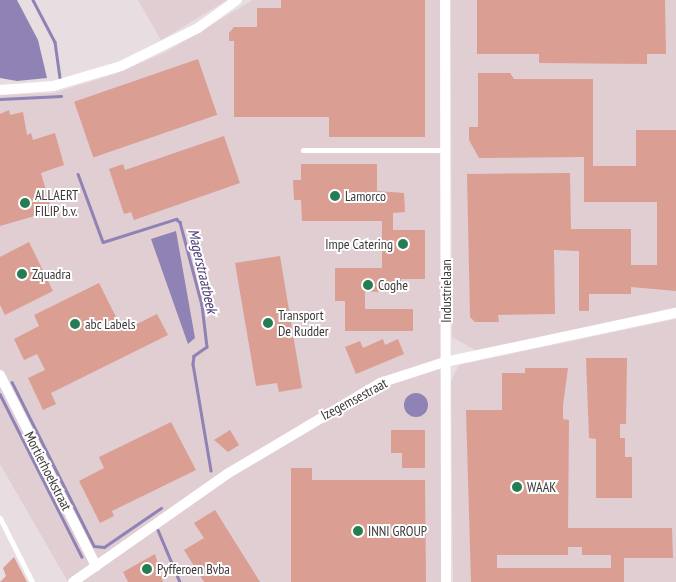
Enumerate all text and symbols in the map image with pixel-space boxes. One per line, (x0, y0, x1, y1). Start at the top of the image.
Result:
place label: ALLAERT FILIP b.v. (35, 187, 78, 220)
place label: Lamorco (345, 188, 386, 204)
marker: Lamorco (329, 190, 341, 202)
marker: ALLAERT FILIP b.v. (19, 197, 31, 209)
water label: Magerstraatbeek (185, 227, 221, 315)
place label: Impe Catering (325, 236, 393, 252)
marker: Impe Catering (397, 238, 409, 250)
street label: Industrielaan (438, 259, 454, 323)
place label: Zquadra (32, 266, 71, 282)
marker: Zquadra (16, 268, 28, 280)
place label: Coghe (378, 277, 408, 293)
marker: Coghe (362, 279, 374, 291)
place label: Transport De Rudder (278, 307, 329, 340)
place label: abc Labels (85, 316, 136, 332)
marker: Transport De Rudder (262, 317, 274, 329)
marker: abc Labels (69, 318, 81, 330)
street label: Izegemsestraat (318, 375, 390, 423)
street label: Mortierhoekstraat (21, 429, 75, 513)
place label: WAAK (527, 479, 556, 495)
marker: WAAK (511, 481, 523, 493)
place label: INNI GROUP (368, 523, 427, 539)
marker: INNI GROUP (352, 525, 364, 537)
place label: Pyfferoen Bvba (157, 561, 230, 577)
marker: Pyfferoen Bvba (141, 563, 153, 575)

